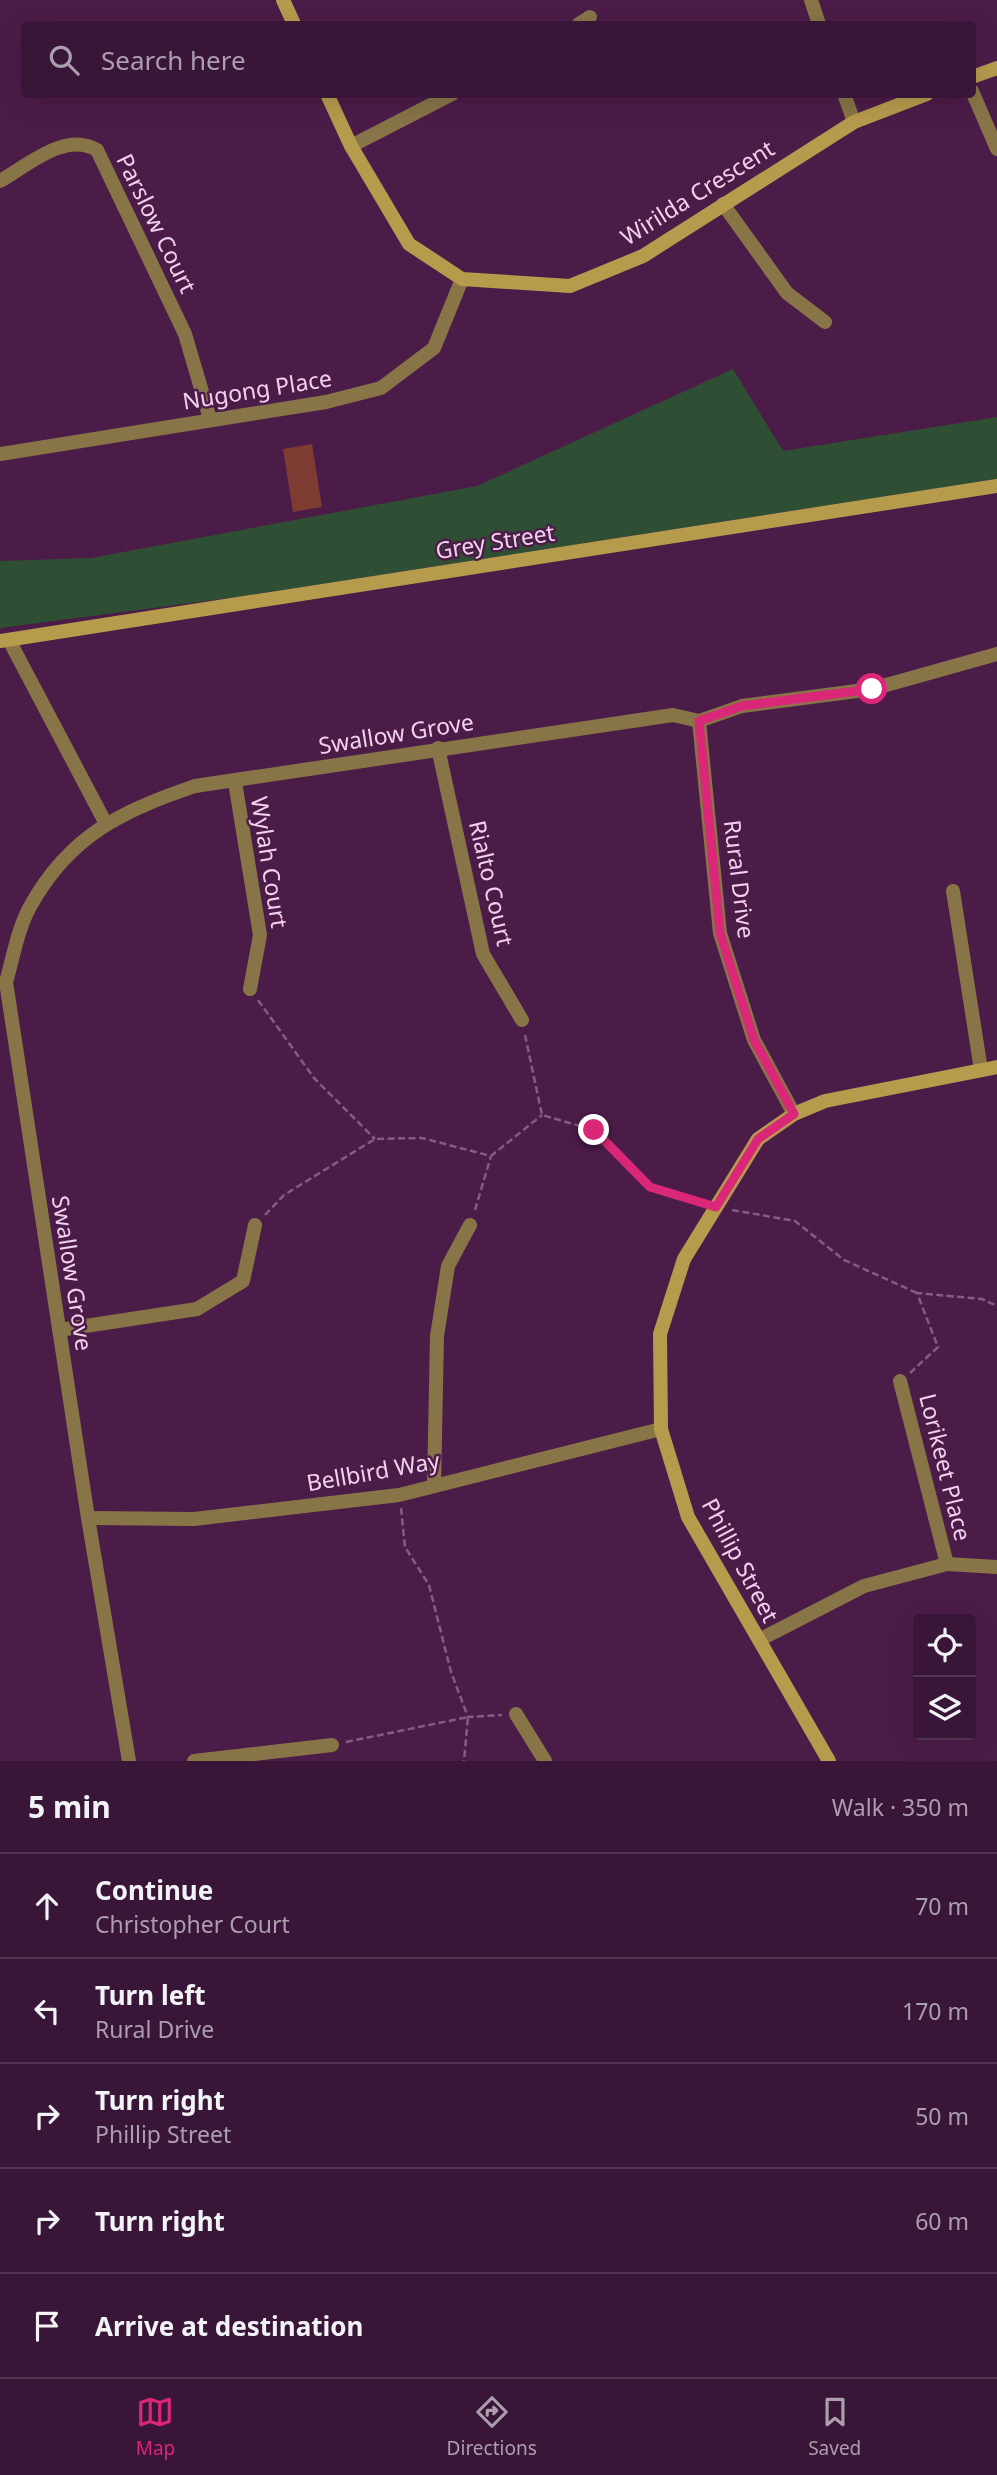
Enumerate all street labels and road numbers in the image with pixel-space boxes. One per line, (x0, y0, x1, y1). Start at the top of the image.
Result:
street label: Wirilda Crescent (614, 132, 780, 252)
street label: Parslow Court (109, 148, 205, 298)
street label: Nugong Place (180, 361, 334, 417)
street label: Grey Street (433, 516, 557, 566)
street label: Swallow Grove (316, 705, 476, 761)
street label: Wylah Court (244, 794, 296, 930)
street label: Rialto Court (462, 817, 522, 949)
street label: Rural Drive (717, 818, 763, 940)
street label: Swallow Grove (45, 1193, 101, 1353)
street label: Lorikeet Place (912, 1390, 980, 1544)
street label: Bellbird Way (304, 1444, 442, 1498)
street label: Phillip Street (695, 1492, 787, 1628)

